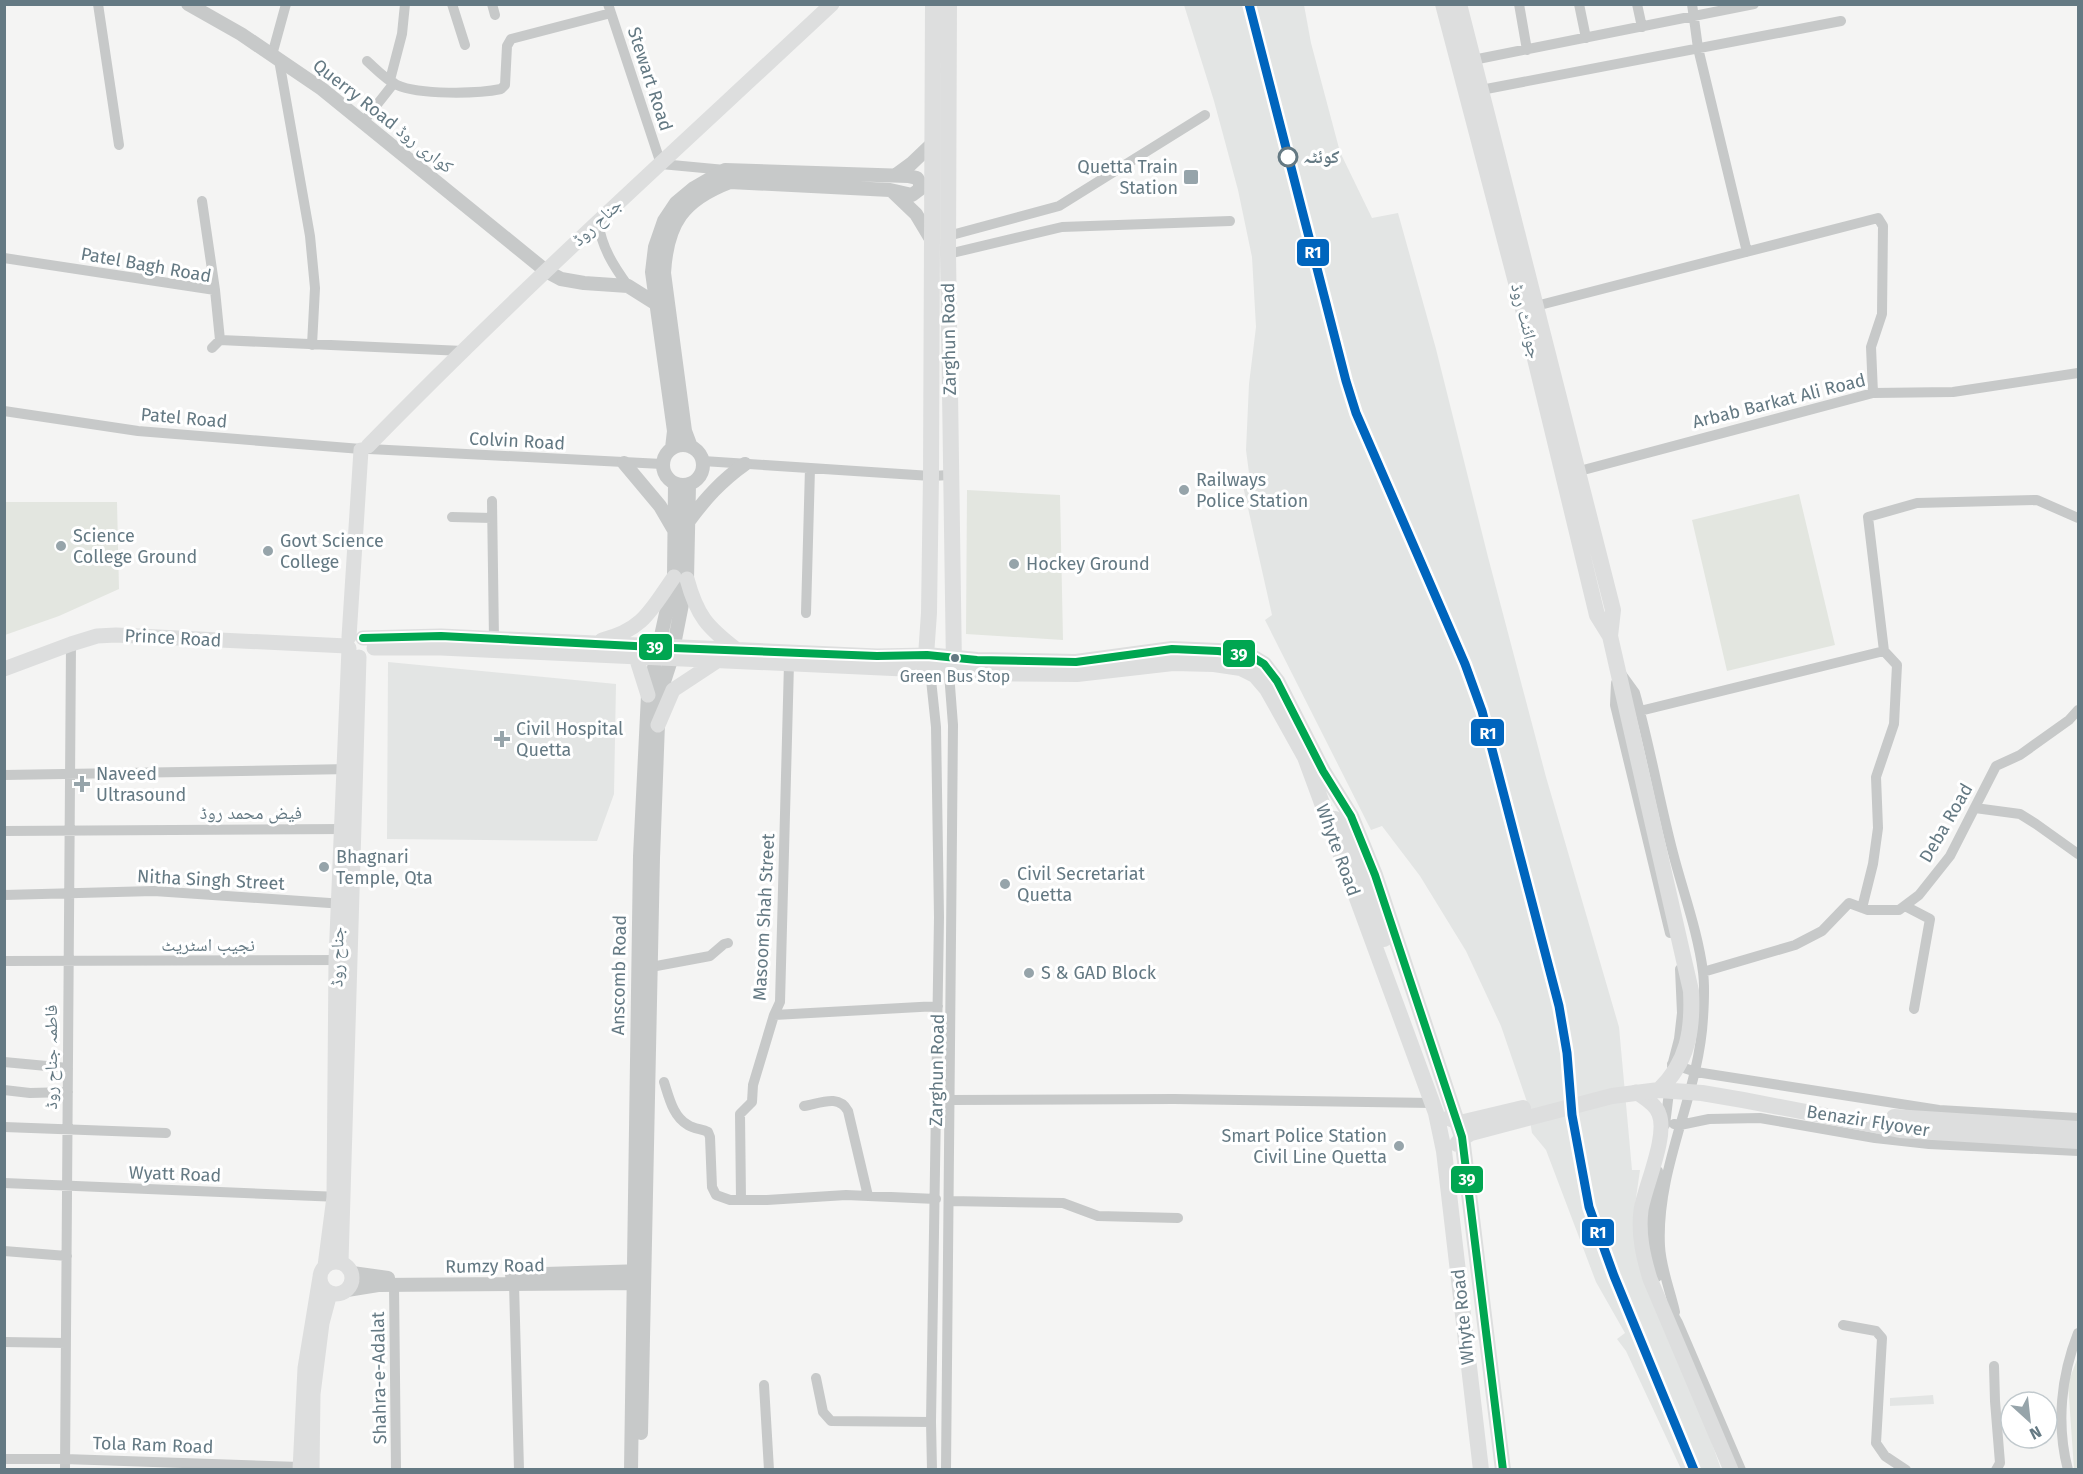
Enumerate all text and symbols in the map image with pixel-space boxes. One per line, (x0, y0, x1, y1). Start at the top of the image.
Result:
street label: Stewart Road (623, 24, 677, 134)
street label: Querry Road کواری روڈ (308, 54, 458, 178)
place label: کوئٹہ (1303, 146, 1340, 168)
marker: کوئٹہ (1278, 147, 1298, 167)
place label: Quetta Train Station (1077, 156, 1178, 199)
marker: Quetta Train Station (1182, 168, 1200, 186)
street label: جناح روڈ (567, 193, 627, 251)
line badge: R1 (1296, 238, 1330, 267)
street label: Patel Bagh Road (79, 243, 213, 287)
text: R1 (1304, 243, 1322, 262)
street label: جوائنٹ روڈ (1506, 281, 1546, 361)
street label: Zarghun Road (937, 282, 961, 396)
street label: Arbab Barkat Ali Road (1690, 369, 1868, 433)
street label: Patel Road (140, 403, 228, 433)
street label: Colvin Road (468, 428, 566, 454)
place label: Railways Police Station (1196, 469, 1308, 512)
marker: Railways Police Station (1177, 483, 1191, 497)
place label: Science College Ground (73, 525, 197, 568)
place label: Govt Science College (280, 530, 384, 573)
marker: Science College Ground (54, 539, 68, 553)
marker: Govt Science College (261, 544, 275, 558)
place label: Hockey Ground (1026, 553, 1150, 575)
marker: Hockey Ground (1007, 557, 1021, 571)
street label: Prince Road (124, 624, 222, 652)
line badge: 39 (638, 633, 673, 661)
text: 39 (645, 638, 664, 657)
line badge: 39 (1222, 639, 1256, 668)
text: 39 (1229, 645, 1248, 664)
marker: Green Bus Stop (949, 652, 961, 664)
place label: Green Bus Stop (900, 667, 1010, 686)
place label: Civil Hospital Quetta (516, 718, 623, 761)
line badge: R1 (1470, 718, 1505, 747)
text: R1 (1479, 724, 1497, 743)
marker: Civil Hospital Quetta (493, 730, 511, 748)
place label: Naveed Ultrasound (96, 763, 186, 806)
marker: Naveed Ultrasound (73, 775, 91, 793)
street label: Deba Road (1914, 779, 1978, 867)
street label: Whyte Road (1311, 801, 1365, 899)
street label: فیض محمد روڈ (200, 802, 302, 824)
street label: Masoom Shah Street (749, 832, 779, 1001)
place label: Bhagnari Temple, Qta (336, 846, 433, 889)
marker: Bhagnari Temple, Qta (317, 860, 331, 874)
place label: Civil Secretariat Quetta (1017, 863, 1146, 906)
street label: Nitha Singh Street (137, 865, 286, 895)
marker: Civil Secretariat Quetta (998, 877, 1012, 891)
street label: Anscomb Road (607, 915, 631, 1035)
street label: جناح روڈ (325, 927, 350, 987)
street label: نجیب اسٹریٹ (161, 934, 255, 956)
place label: S & GAD Block (1041, 962, 1157, 984)
marker: S & GAD Block (1022, 966, 1036, 980)
street label: فاطمہ جناح روڈ (40, 1005, 63, 1109)
street label: Zarghun Road (925, 1013, 949, 1127)
street label: Benazir Flyover (1805, 1100, 1931, 1142)
place label: Smart Police Station Civil Line Quetta (1222, 1125, 1387, 1168)
marker: Smart Police Station Civil Line Quetta (1392, 1139, 1406, 1153)
street label: Wyatt Road (128, 1161, 222, 1187)
line badge: 39 (1450, 1165, 1484, 1194)
text: 39 (1457, 1170, 1476, 1189)
line badge: R1 (1581, 1218, 1615, 1247)
text: R1 (1589, 1223, 1607, 1242)
street label: Rumzy Road (445, 1254, 545, 1278)
street label: Whyte Road (1447, 1268, 1479, 1366)
street label: Shahra-e-Adalat (367, 1311, 391, 1445)
north arrow (1999, 1390, 2059, 1450)
text: N (2027, 1422, 2045, 1444)
street label: Tola Ram Road (92, 1432, 214, 1458)

